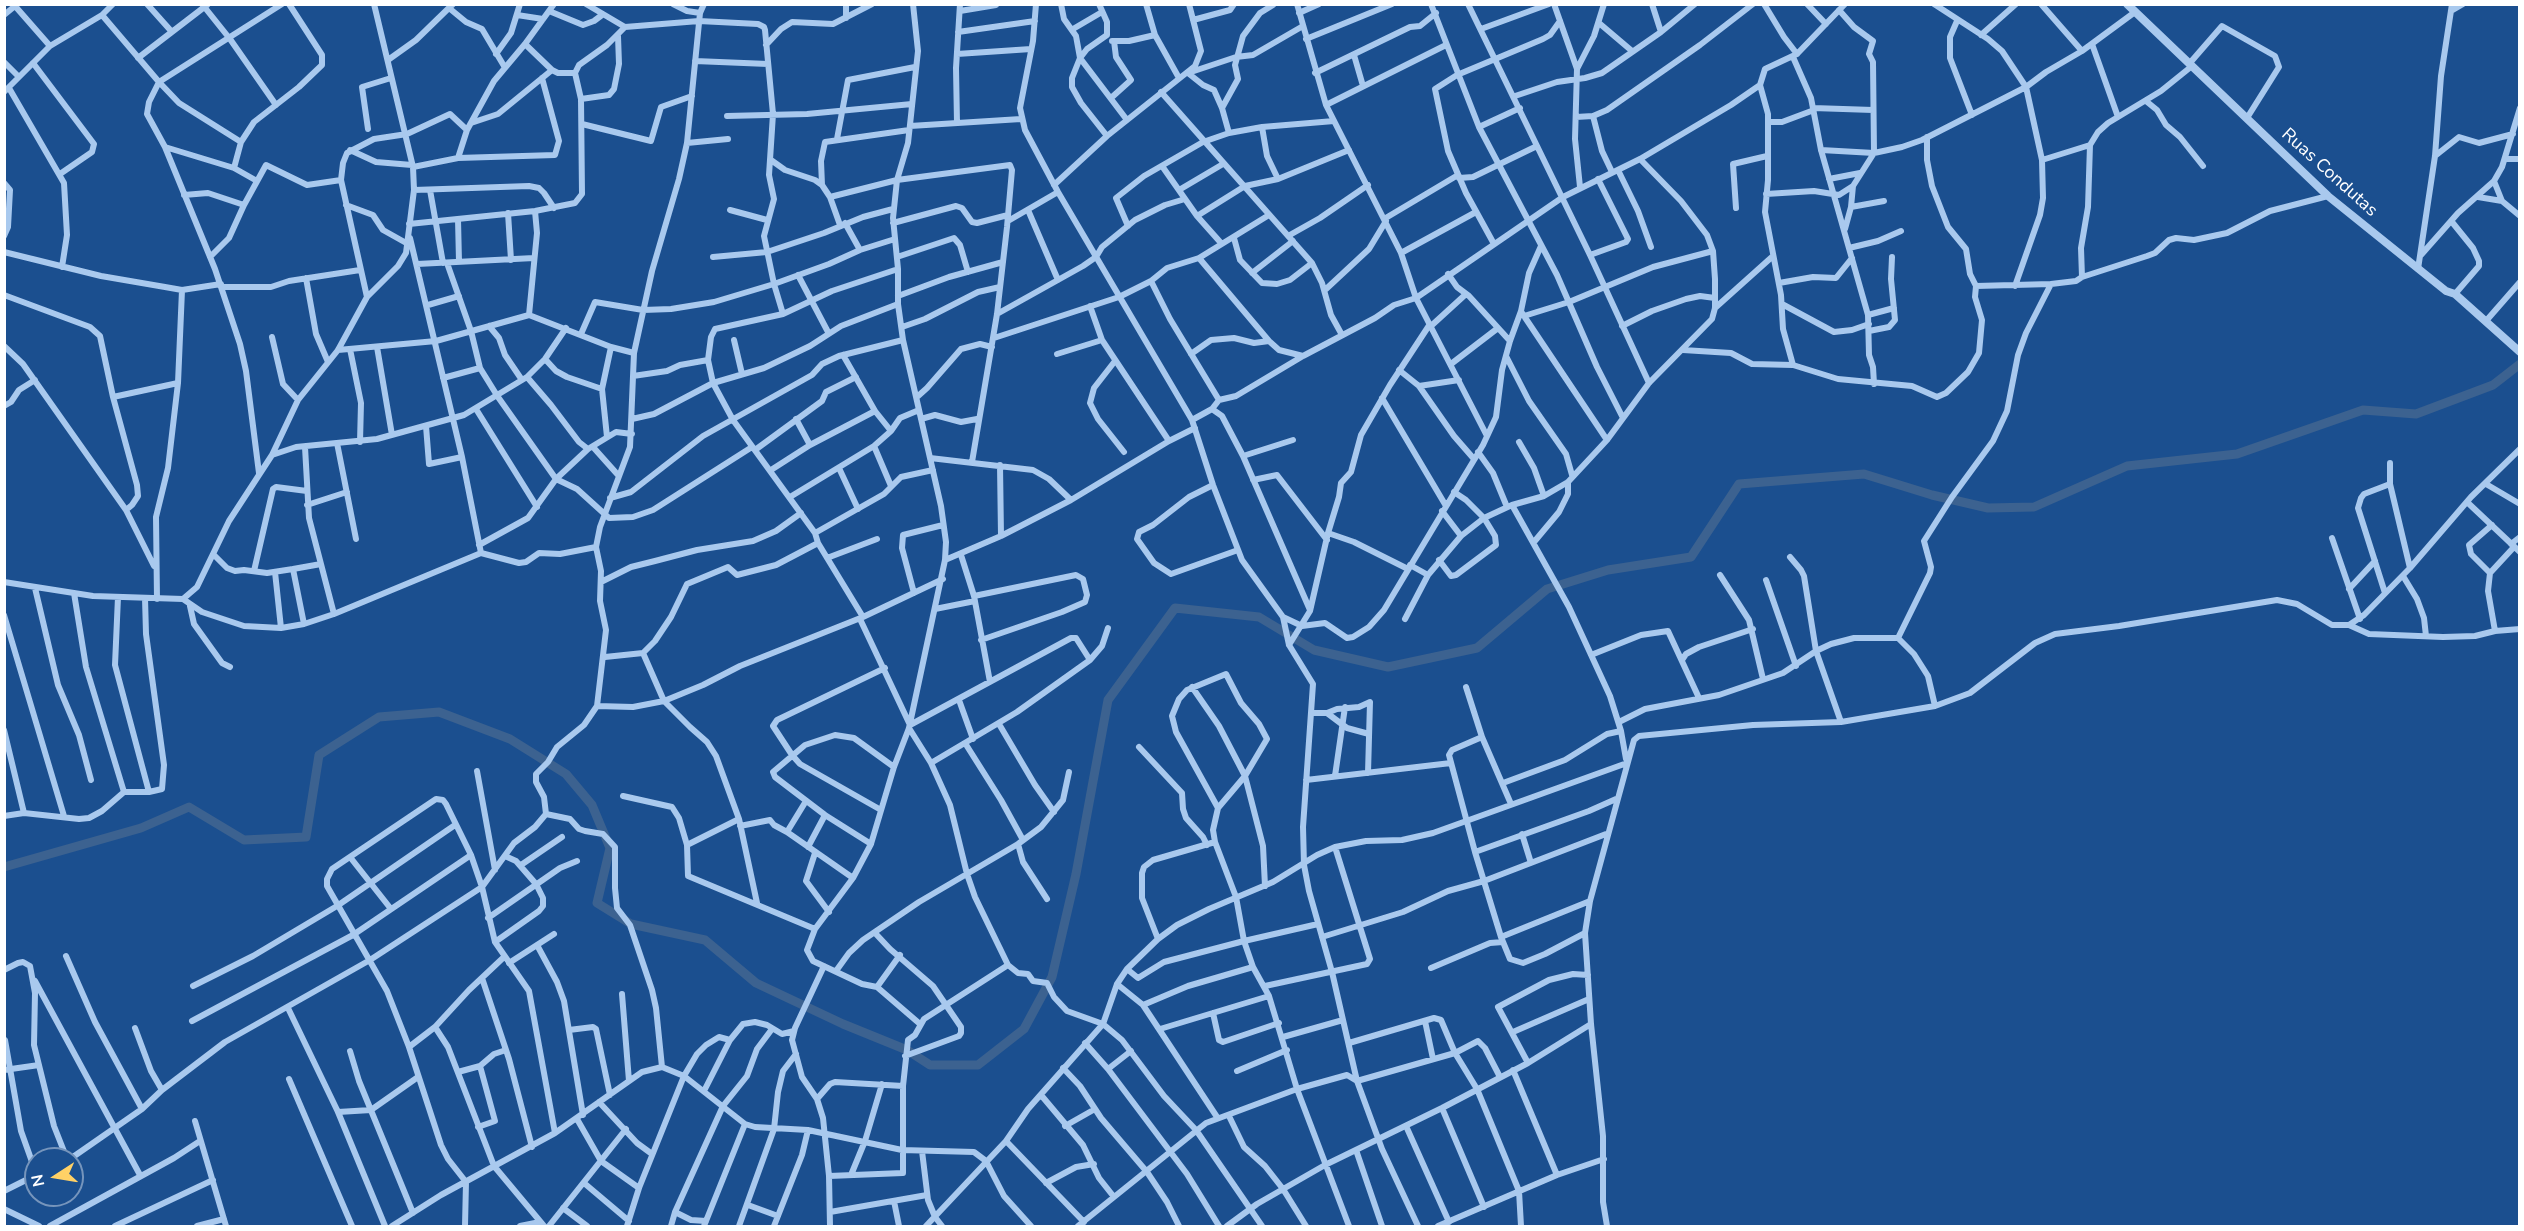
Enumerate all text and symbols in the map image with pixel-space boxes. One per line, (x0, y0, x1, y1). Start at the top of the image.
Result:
street label: Ruas Condutas (2277, 124, 2381, 222)
north arrow (24, 1147, 84, 1207)
text: N (26, 1172, 50, 1188)

